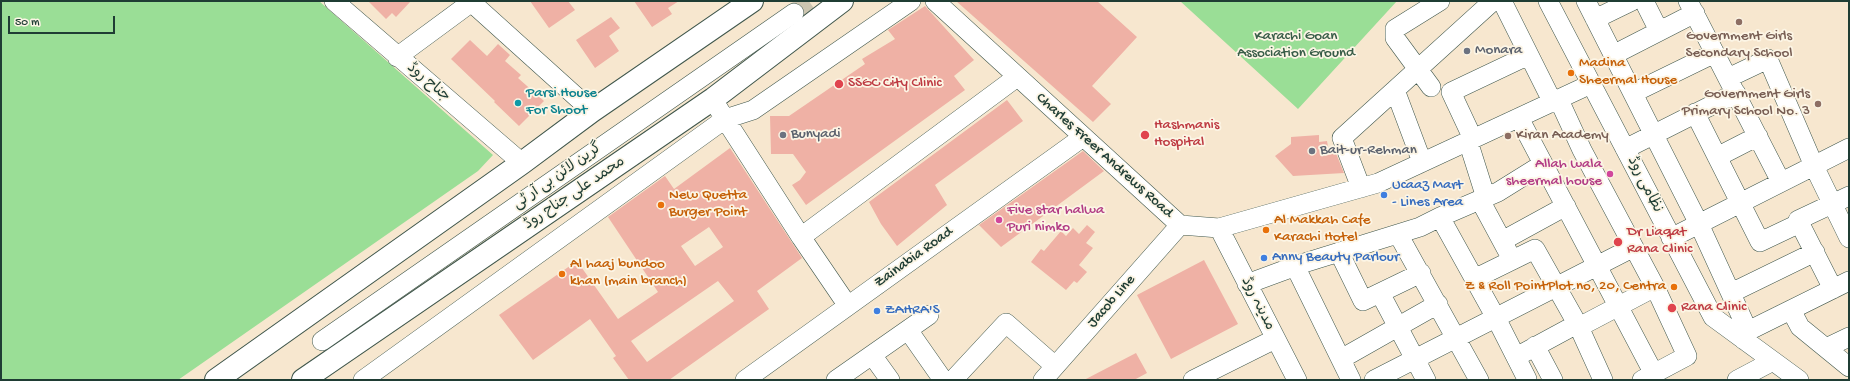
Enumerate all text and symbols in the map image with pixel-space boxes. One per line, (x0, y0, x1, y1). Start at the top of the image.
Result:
scale bar (10, 8, 117, 34)
text: 50 m (15, 16, 40, 30)
marker: Government Girls Secondary School (1734, 17, 1744, 27)
park label: Karachi Goan Association Ground (1237, 28, 1355, 63)
place label: Government Girls Secondary School (1685, 28, 1793, 63)
place label: Monara (1475, 42, 1522, 60)
marker: Monara (1462, 46, 1472, 56)
place label: Madina Sheermal House (1579, 55, 1677, 90)
street label: جناح روڈ (402, 60, 454, 106)
marker: Madina Sheermal House (1566, 68, 1576, 78)
place label: SSGC City Clinic (848, 75, 942, 93)
marker: SSGC City Clinic (833, 78, 845, 90)
place label: Parsi House For Shoot (526, 85, 597, 120)
place label: Government Girls Primary School No. 3 (1682, 86, 1810, 121)
street label: Charles Freer Andrews Road (1032, 90, 1176, 222)
marker: Parsi House For Shoot (513, 98, 523, 108)
marker: Government Girls Primary School No. 3 (1813, 99, 1823, 109)
place label: Hashmanis Hospital (1154, 117, 1219, 152)
place label: Bunyadi (791, 126, 841, 144)
place label: Kiran Academy (1516, 127, 1609, 145)
marker: Hashmanis Hospital (1139, 129, 1151, 141)
marker: Bunyadi (778, 130, 788, 140)
marker: Kiran Academy (1503, 131, 1513, 141)
street label: گرین لائن بی آر ٹی (510, 140, 606, 214)
place label: Bait-ur-Rehman (1320, 142, 1417, 160)
marker: Bait-ur-Rehman (1307, 146, 1317, 156)
street label: محمد علی جناح روڈ (521, 154, 629, 234)
street label: نظامی روڈ (1622, 154, 1666, 216)
place label: Allah wala sheermal house (1506, 156, 1602, 191)
marker: Allah wala sheermal house (1605, 169, 1615, 179)
place label: Ucaaz Mart - Lines Area (1392, 177, 1463, 212)
place label: New Quetta Burger Point (669, 187, 747, 222)
marker: Ucaaz Mart - Lines Area (1379, 190, 1389, 200)
marker: New Quetta Burger Point (656, 200, 666, 210)
place label: Five star halwa Puri nimko (1007, 202, 1104, 237)
place label: Al Makkah Cafe Karachi Hotel (1274, 212, 1371, 247)
marker: Five star halwa Puri nimko (994, 215, 1004, 225)
street label: Zainabia Road (871, 224, 957, 292)
place label: Dr Liaqat Rana Clinic (1627, 224, 1692, 259)
marker: Al Makkah Cafe Karachi Hotel (1261, 225, 1271, 235)
marker: Dr Liaqat Rana Clinic (1612, 236, 1624, 248)
place label: Anny Beauty Parlour (1272, 249, 1399, 267)
marker: Anny Beauty Parlour (1259, 253, 1269, 263)
place label: Al haaj bundoo khan (main branch) (570, 256, 687, 291)
marker: Al haaj bundoo khan (main branch) (557, 269, 567, 279)
street label: Jacob Line (1084, 272, 1140, 332)
street label: مدینہ روڈ (1236, 274, 1278, 334)
place label: Z & Roll PointPlot no, 20, Centra (1465, 278, 1666, 296)
marker: Z & Roll PointPlot no, 20, Centra (1669, 282, 1679, 292)
place label: Rana Clinic (1681, 299, 1746, 317)
place label: ZAHRA'S (885, 302, 940, 320)
marker: Rana Clinic (1666, 302, 1678, 314)
marker: ZAHRA'S (872, 306, 882, 316)

